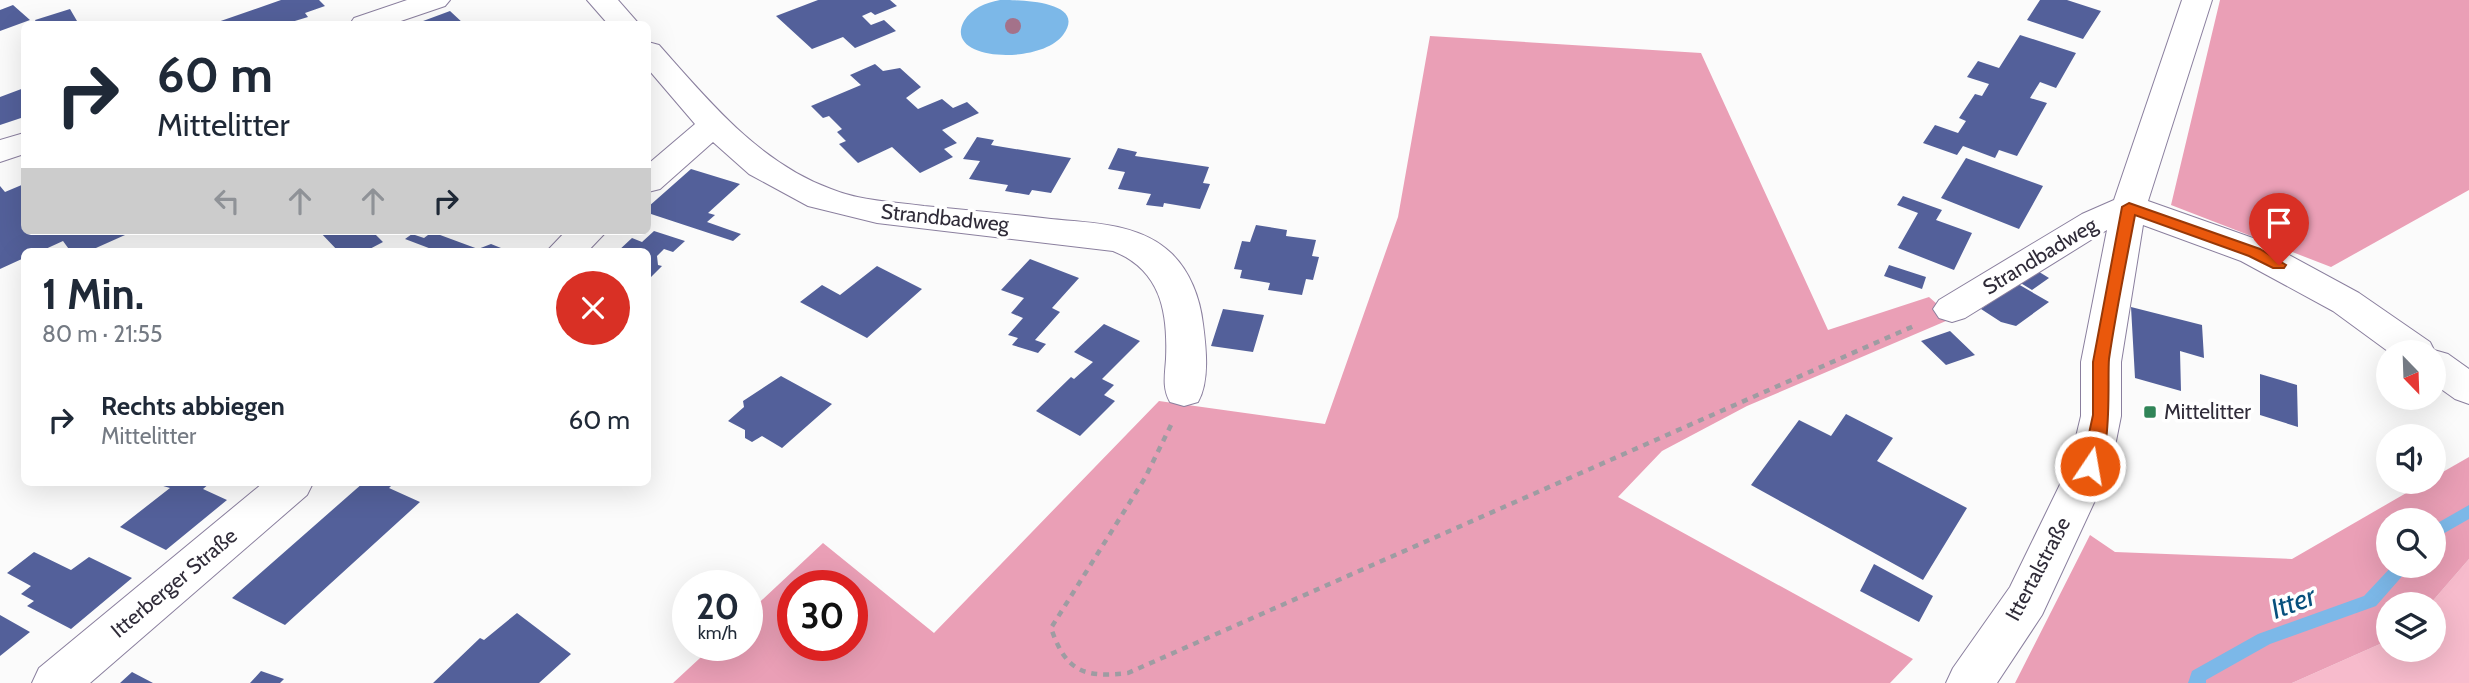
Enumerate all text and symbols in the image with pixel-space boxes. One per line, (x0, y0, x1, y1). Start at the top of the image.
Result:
text: 60 m (157, 45, 273, 104)
icon: right (42, 49, 133, 140)
text: Mittelitter (157, 105, 290, 144)
icon: left (208, 182, 246, 220)
icon: ahead (281, 182, 319, 220)
icon: ahead (354, 182, 392, 220)
icon: right (427, 182, 465, 220)
pin (2249, 193, 2309, 265)
street label: Strandbadweg (880, 198, 1011, 237)
icon: arrive (2260, 204, 2298, 242)
street label: Strandbadweg (1978, 211, 2102, 299)
text: 1 Min. (42, 268, 144, 320)
button: close (556, 271, 630, 345)
text: 80 m · 21:55 (42, 320, 162, 348)
north arrow (2376, 340, 2446, 410)
map controls (2376, 340, 2446, 662)
text: Rechts abbiegen (101, 390, 285, 422)
place label: Mittelitter (2164, 399, 2251, 424)
icon: right (42, 401, 80, 439)
text: 60 m (568, 404, 630, 436)
marker: Mittelitter (2142, 404, 2158, 420)
text: Mittelitter (101, 422, 196, 450)
button: sound (2376, 424, 2446, 494)
position arrow (2053, 429, 2127, 503)
button: search (2376, 508, 2446, 578)
street label: Ittertalstraße (2000, 512, 2075, 625)
street label: Itterberger Straße (106, 523, 242, 642)
speed limit sign: 30 (777, 570, 868, 661)
water label: Itter (2266, 578, 2321, 626)
text: 20 (696, 585, 739, 628)
button: layers (2376, 592, 2446, 662)
text: km/h (698, 622, 737, 644)

